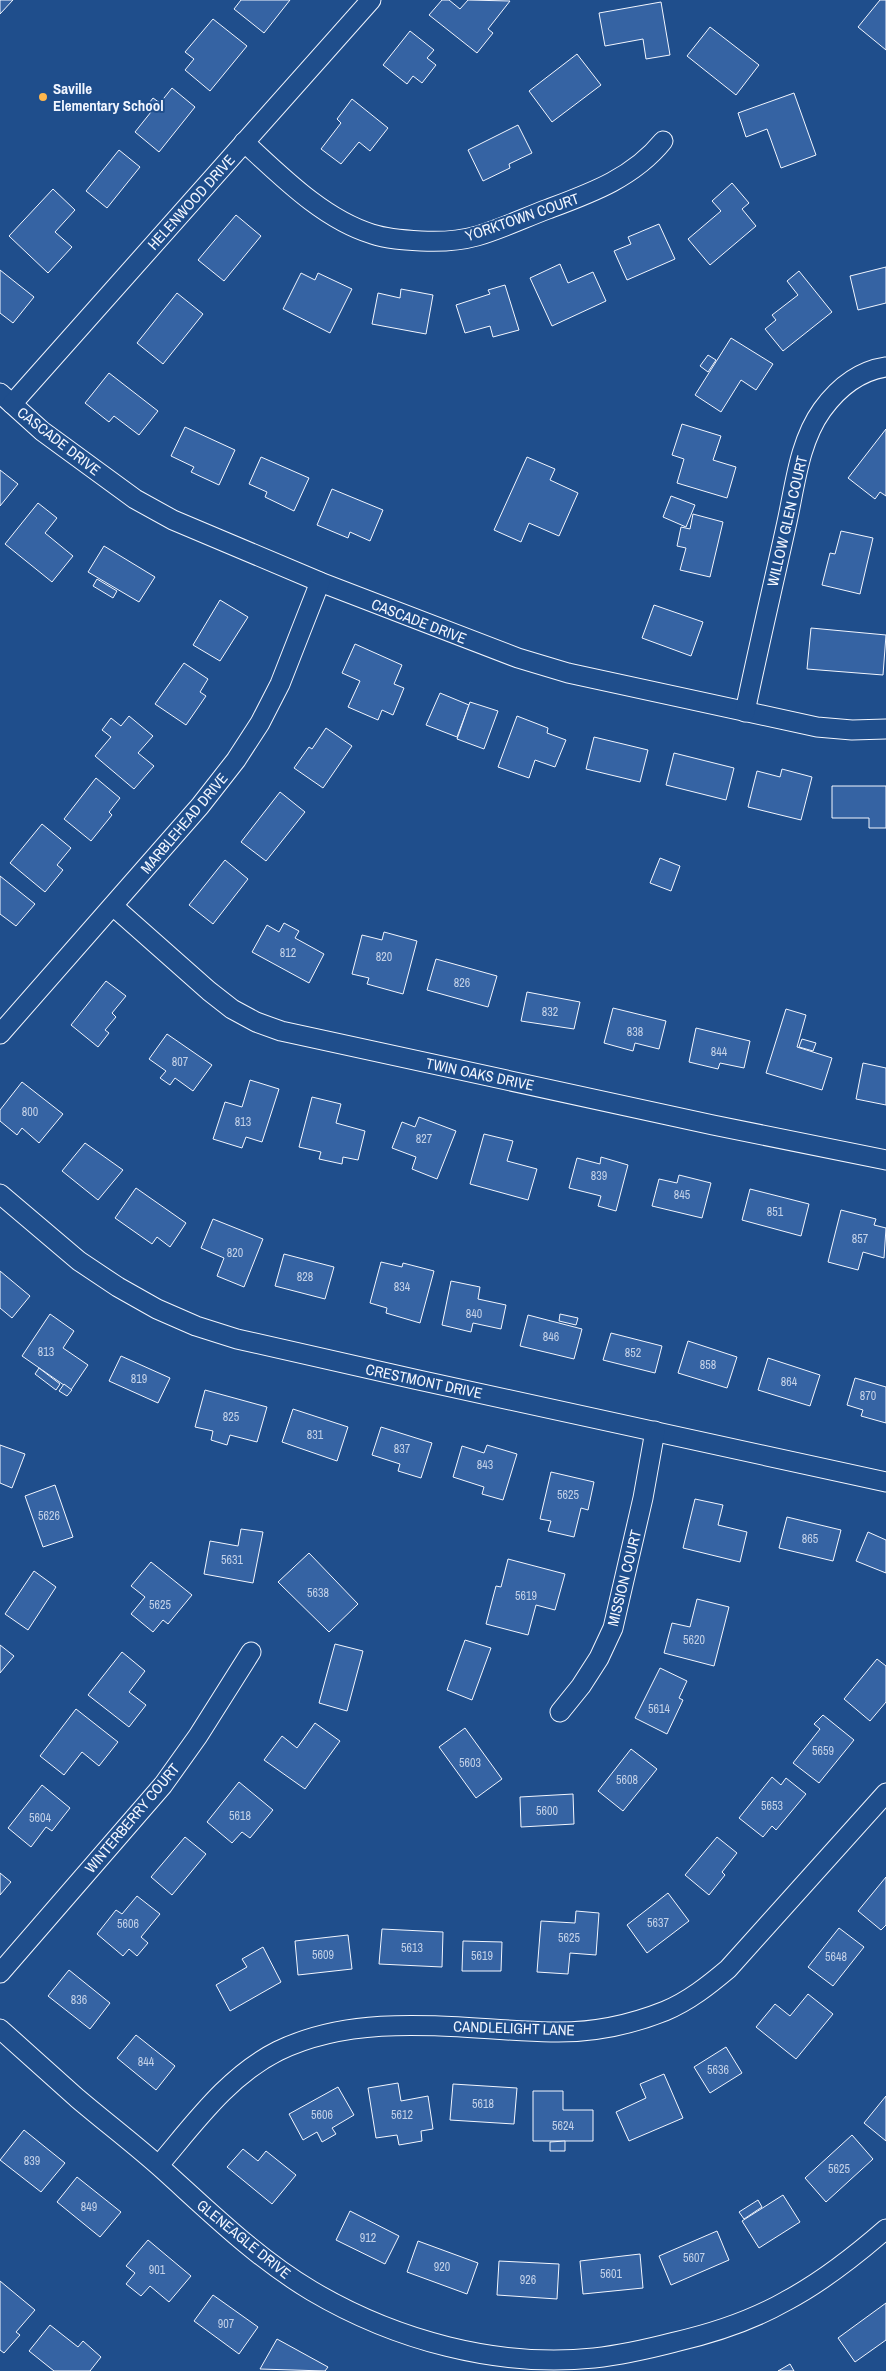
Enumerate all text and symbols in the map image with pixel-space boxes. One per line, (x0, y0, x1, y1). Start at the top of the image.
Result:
place label: Saville Elementary School (53, 78, 164, 116)
marker: Saville Elementary School (37, 91, 49, 103)
street label: HELENWOOD DRIVE (142, 150, 240, 254)
street label: YORKTOWN COURT (462, 188, 582, 246)
street label: CASCADE DRIVE (13, 402, 105, 480)
street label: WILLOW GLEN COURT (762, 453, 812, 589)
street label: CASCADE DRIVE (368, 593, 470, 649)
street label: MARBLEHEAD DRIVE (136, 768, 232, 878)
house number: 812 (280, 945, 296, 961)
house number: 820 (376, 949, 392, 965)
house number: 826 (454, 975, 470, 991)
house number: 832 (542, 1004, 558, 1020)
house number: 838 (627, 1024, 643, 1040)
house number: 844 (711, 1044, 728, 1060)
street label: TWIN OAKS DRIVE (424, 1052, 536, 1096)
house number: 807 (172, 1054, 189, 1070)
house number: 800 (22, 1104, 38, 1120)
house number: 813 (235, 1114, 251, 1130)
house number: 827 (416, 1131, 433, 1147)
house number: 839 (591, 1168, 607, 1184)
house number: 845 (674, 1187, 691, 1203)
house number: 851 (767, 1204, 784, 1220)
house number: 857 (852, 1231, 869, 1247)
house number: 820 (227, 1245, 243, 1261)
house number: 828 (297, 1269, 313, 1285)
house number: 834 (394, 1279, 411, 1295)
house number: 840 (466, 1306, 482, 1322)
house number: 846 (543, 1329, 559, 1345)
house number: 813 (38, 1344, 54, 1360)
house number: 852 (625, 1345, 641, 1361)
house number: 858 (700, 1357, 716, 1373)
street label: CRESTMONT DRIVE (364, 1358, 484, 1404)
house number: 819 (131, 1371, 147, 1387)
house number: 864 (781, 1374, 798, 1390)
house number: 870 (860, 1388, 876, 1404)
house number: 825 (223, 1409, 240, 1425)
house number: 831 (307, 1427, 324, 1443)
house number: 837 (394, 1441, 411, 1457)
house number: 843 (477, 1457, 493, 1473)
house number: 5625 (557, 1487, 579, 1503)
house number: 5626 (38, 1508, 60, 1524)
street label: MISSION COURT (602, 1527, 646, 1629)
house number: 865 (802, 1531, 819, 1547)
house number: 5631 (221, 1552, 243, 1568)
house number: 5638 (307, 1585, 329, 1601)
house number: 5619 (515, 1588, 537, 1604)
house number: 5625 (149, 1597, 171, 1613)
house number: 5620 (683, 1632, 705, 1648)
house number: 5614 (648, 1701, 670, 1717)
house number: 5659 (812, 1743, 834, 1759)
house number: 5603 (459, 1755, 481, 1771)
street label: WINTERBERRY COURT (80, 1758, 185, 1877)
house number: 5608 (616, 1772, 638, 1788)
house number: 5653 (761, 1798, 783, 1814)
house number: 5600 (536, 1803, 558, 1819)
house number: 5618 (229, 1808, 251, 1824)
house number: 5604 (29, 1810, 51, 1826)
house number: 5637 (647, 1915, 669, 1931)
house number: 5606 (117, 1916, 139, 1932)
house number: 5625 (558, 1930, 580, 1946)
house number: 5613 (401, 1940, 423, 1956)
house number: 5609 (312, 1947, 334, 1963)
house number: 5619 (471, 1948, 493, 1964)
house number: 5648 (825, 1949, 847, 1965)
house number: 836 (71, 1992, 87, 2008)
street label: CANDLELIGHT LANE (453, 2015, 575, 2041)
house number: 844 (138, 2054, 155, 2070)
house number: 5636 (707, 2062, 729, 2078)
house number: 5618 (472, 2096, 494, 2112)
house number: 5606 (311, 2107, 333, 2123)
house number: 5612 (391, 2107, 413, 2123)
house number: 5624 (552, 2118, 574, 2134)
house number: 839 (24, 2153, 40, 2169)
house number: 5625 (828, 2161, 850, 2177)
street label: GLENEAGLE DRIVE (192, 2194, 296, 2284)
house number: 849 (81, 2199, 97, 2215)
house number: 912 (360, 2230, 376, 2246)
house number: 5607 (683, 2250, 705, 2266)
house number: 920 (434, 2259, 450, 2275)
house number: 901 (149, 2262, 166, 2278)
house number: 5601 (600, 2266, 622, 2282)
house number: 926 (520, 2272, 536, 2288)
house number: 907 (218, 2316, 235, 2332)

